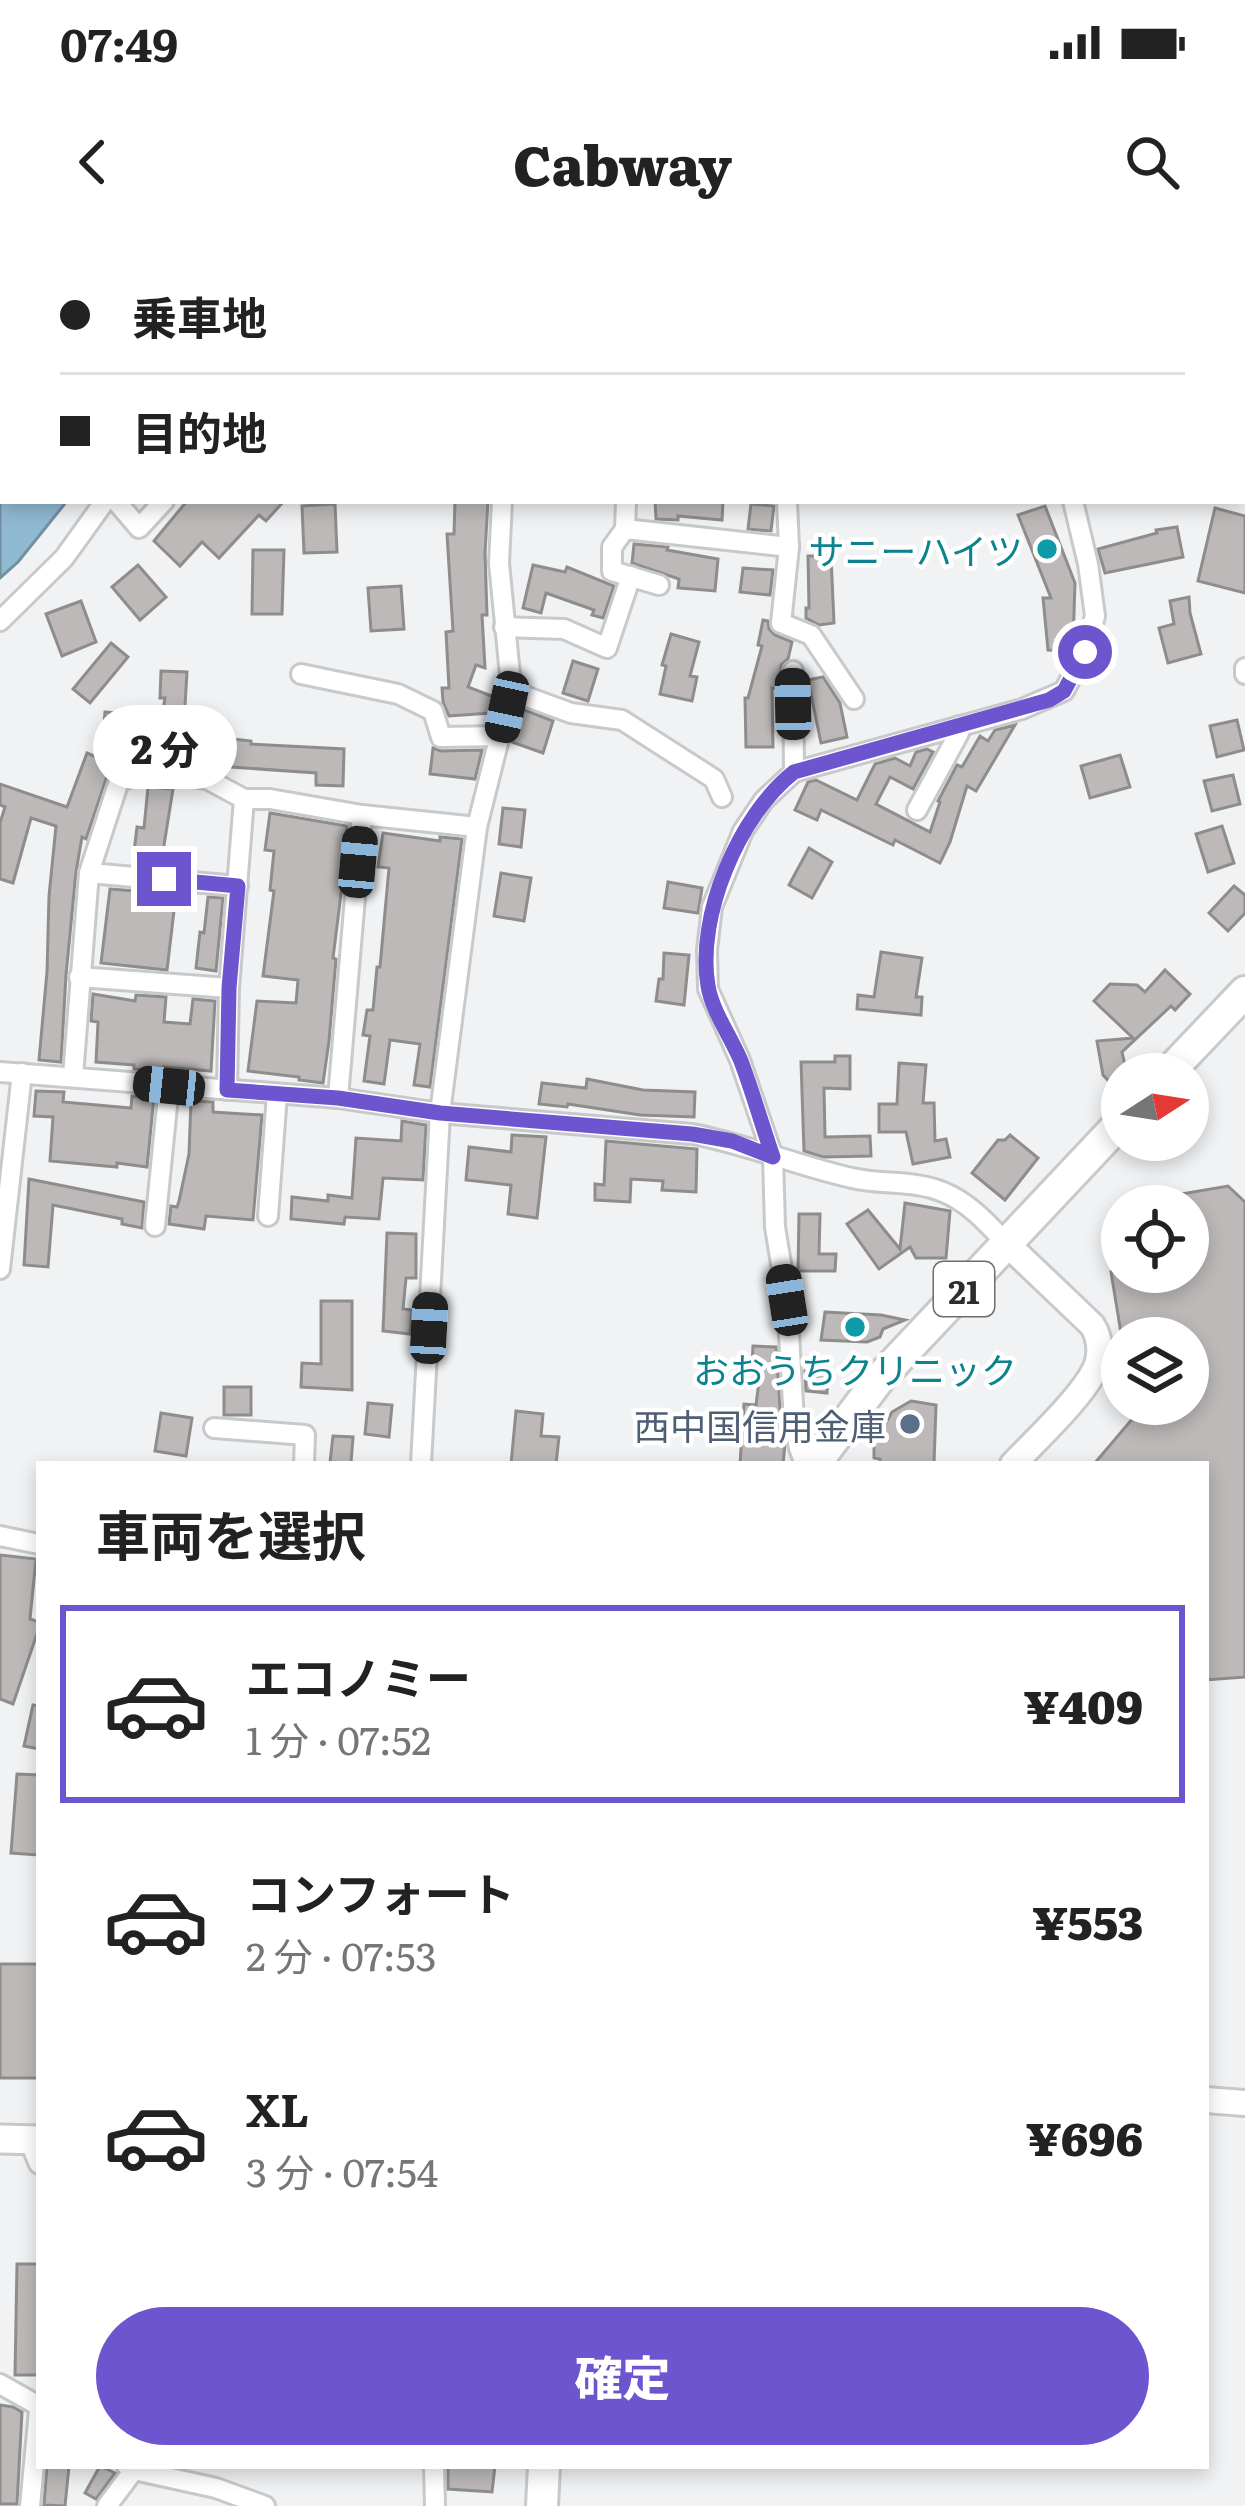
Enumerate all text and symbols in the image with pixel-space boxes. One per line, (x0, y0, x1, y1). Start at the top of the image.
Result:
text: 07:49 (60, 9, 178, 76)
text: Cabway (513, 122, 732, 203)
icon: back (60, 129, 126, 195)
icon: search (1119, 129, 1185, 195)
text: 乗車地 (132, 282, 267, 349)
text: 目的地 (132, 397, 267, 464)
place label: サニーハイツ (808, 523, 1023, 576)
marker: サニーハイツ (1034, 536, 1060, 562)
route start (1058, 625, 1112, 679)
car (482, 668, 532, 746)
car (774, 668, 812, 740)
callout: 2 分 (92, 705, 236, 789)
text: 2 分 (131, 718, 199, 776)
car (337, 825, 379, 899)
route end (137, 852, 191, 906)
north arrow (1101, 1053, 1209, 1161)
map controls (1101, 1053, 1209, 1425)
car (131, 1064, 207, 1108)
button: locate (1101, 1185, 1209, 1293)
car (764, 1262, 810, 1338)
road number: 21 (934, 1262, 994, 1316)
car (409, 1291, 449, 1365)
marker: おおうちクリニック (842, 1314, 868, 1340)
button: layers (1101, 1317, 1209, 1425)
place label: おおうちクリニック (693, 1342, 1017, 1395)
place label: 西中国信用金庫 (634, 1398, 886, 1451)
marker: 西中国信用金庫 (897, 1411, 923, 1437)
text: 車両を選択 (96, 1492, 366, 1573)
text: エコノミー (246, 1642, 471, 1709)
icon: car (102, 1650, 210, 1758)
text: ¥409 (1024, 1671, 1143, 1738)
text: 1 分 · 07:52 (246, 1709, 431, 1767)
text: コンフォート (246, 1858, 515, 1925)
icon: car (102, 1866, 210, 1974)
text: ¥553 (1033, 1887, 1143, 1954)
text: 2 分 · 07:53 (246, 1925, 437, 1983)
text: XL (246, 2074, 309, 2141)
icon: car (102, 2082, 210, 2190)
text: ¥696 (1026, 2103, 1143, 2170)
text: 3 分 · 07:54 (246, 2141, 438, 2199)
button: 確定 (96, 2307, 1149, 2445)

